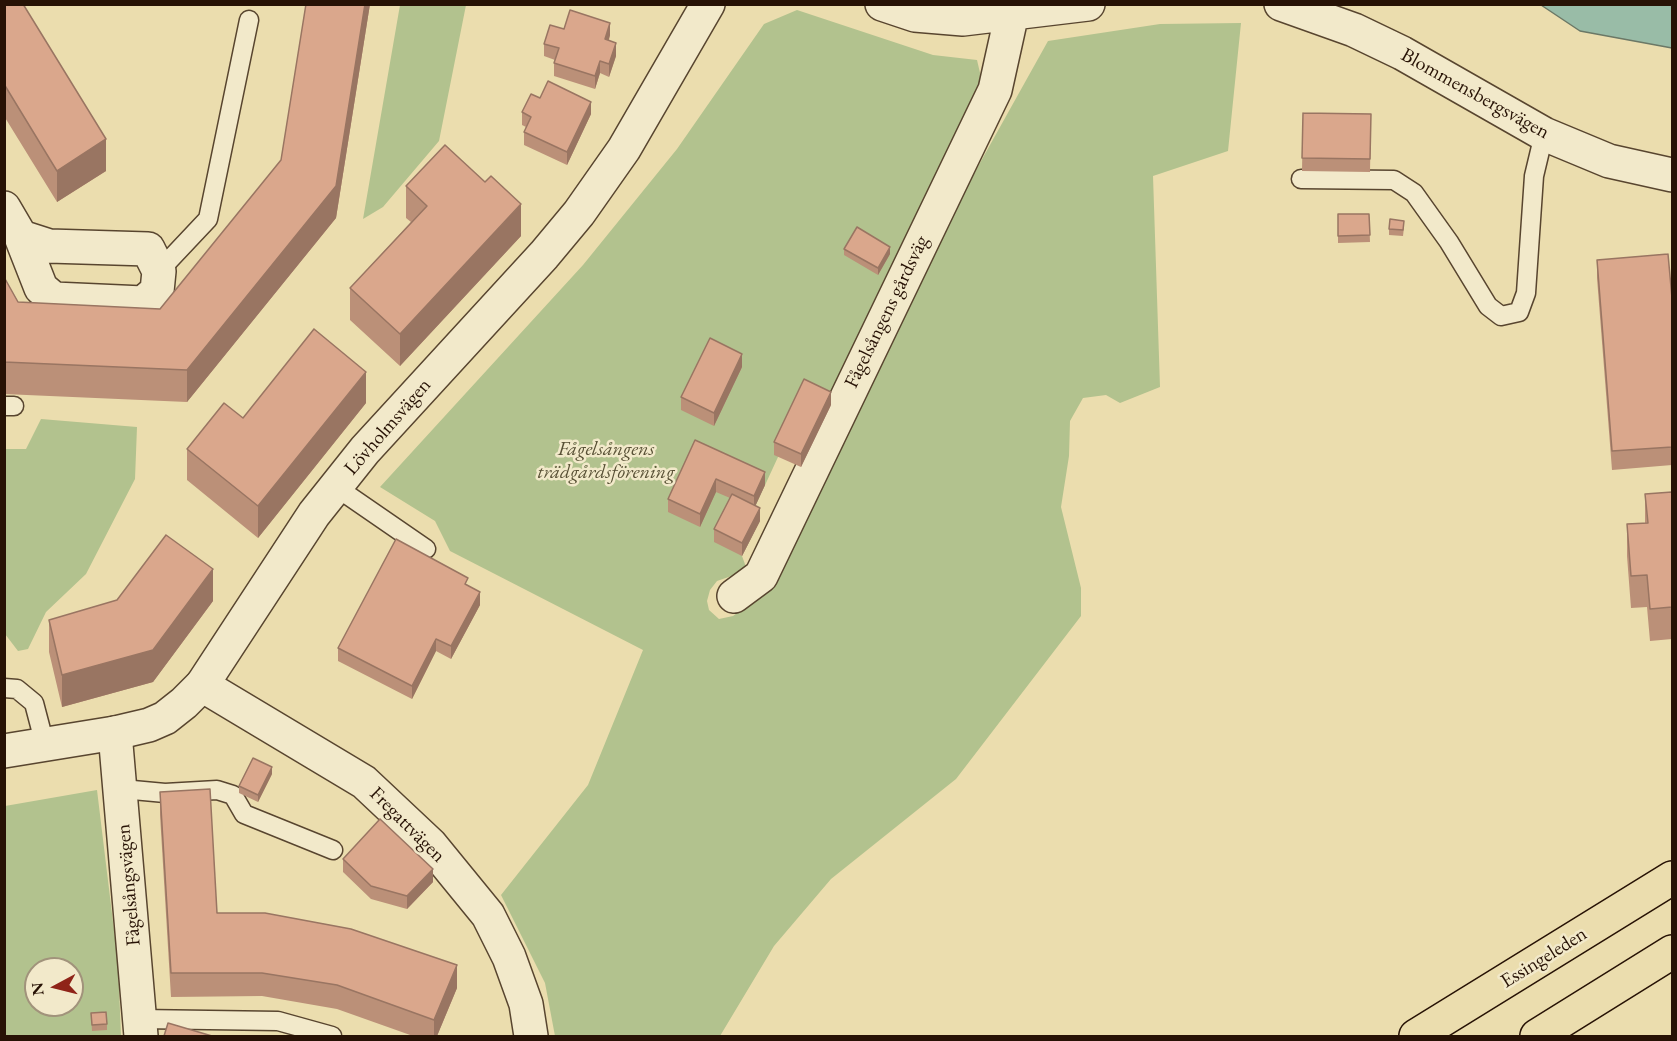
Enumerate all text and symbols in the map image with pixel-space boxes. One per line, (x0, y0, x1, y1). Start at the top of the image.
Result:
street label: Blommensbergsvägen (1397, 43, 1553, 145)
street label: Fågelsångens gårdsväg (840, 232, 934, 392)
street label: Lövholmsvägen (339, 374, 437, 480)
park label: Fågelsångens trädgårdsförening (538, 438, 674, 485)
street label: Fregattvägen (364, 782, 450, 868)
street label: Fågelsångsvägen (112, 823, 146, 947)
street label: Essingeleden (1496, 922, 1592, 994)
north arrow (24, 957, 84, 1017)
text: N (26, 981, 49, 997)

